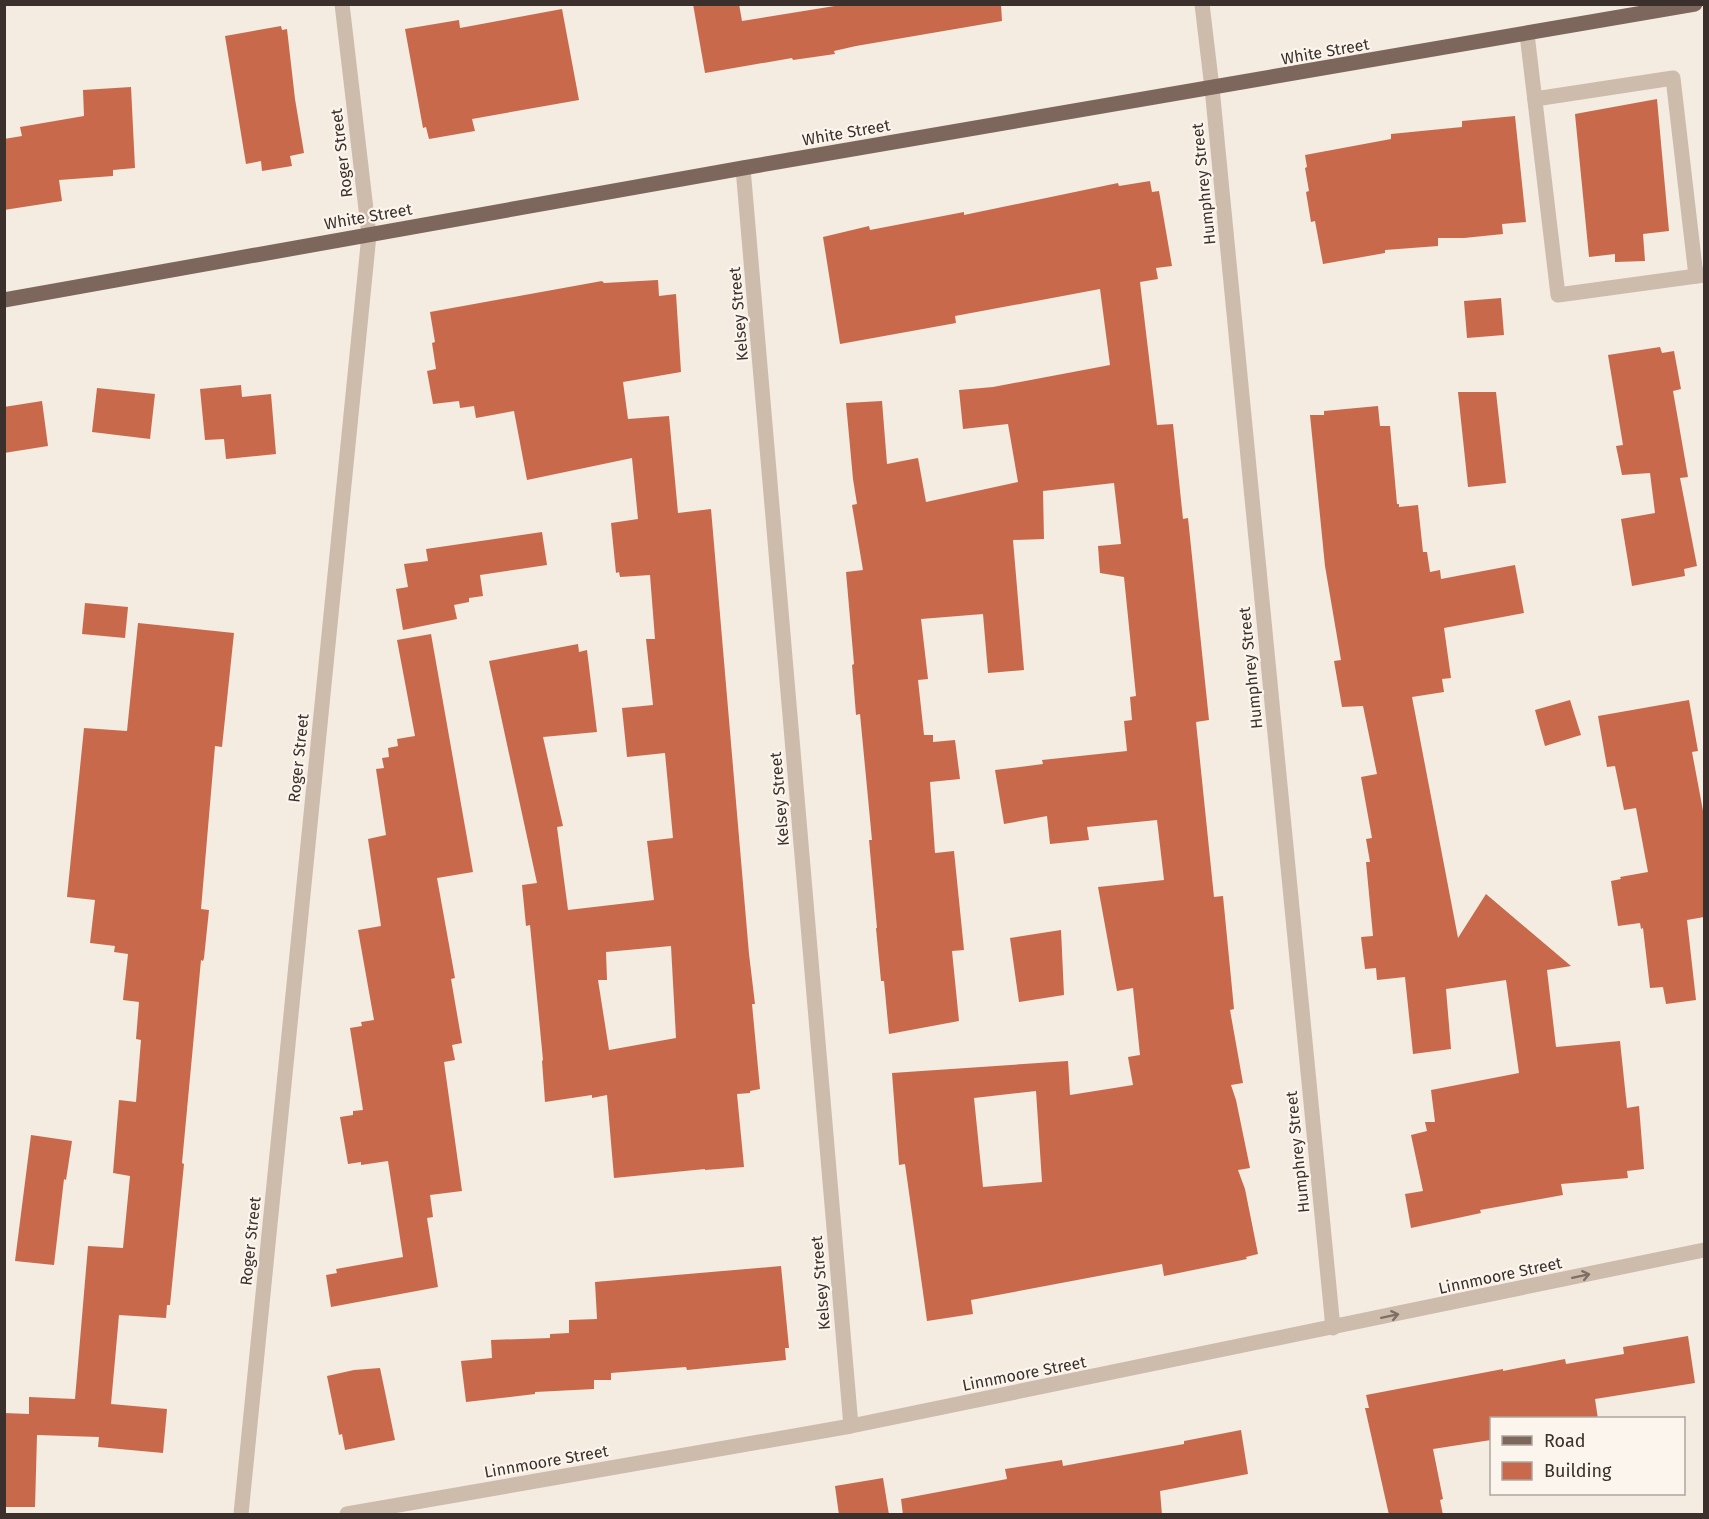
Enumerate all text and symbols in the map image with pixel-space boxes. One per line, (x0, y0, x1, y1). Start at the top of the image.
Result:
street label: White Street (1280, 34, 1371, 69)
street label: Roger Street (327, 107, 356, 198)
street label: White Street (801, 115, 892, 150)
street label: Humphrey Street (1188, 122, 1219, 246)
street label: White Street (323, 199, 414, 234)
street label: Kelsey Street (725, 266, 752, 362)
street label: Humphrey Street (1235, 606, 1266, 730)
street label: Roger Street (284, 712, 313, 804)
street label: Kelsey Street (766, 751, 793, 847)
street label: Humphrey Street (1282, 1090, 1313, 1214)
street label: Roger Street (236, 1195, 265, 1287)
street label: Kelsey Street (807, 1235, 834, 1331)
street label: Linnmoore Street (1437, 1253, 1564, 1298)
one-way arrow (1571, 1270, 1590, 1281)
one-way arrow (1380, 1310, 1399, 1321)
street label: Linnmoore Street (961, 1352, 1088, 1395)
legend (1490, 1417, 1685, 1495)
text: Road (1544, 1430, 1586, 1452)
street label: Linnmoore Street (483, 1441, 610, 1482)
text: Building (1544, 1460, 1612, 1482)

